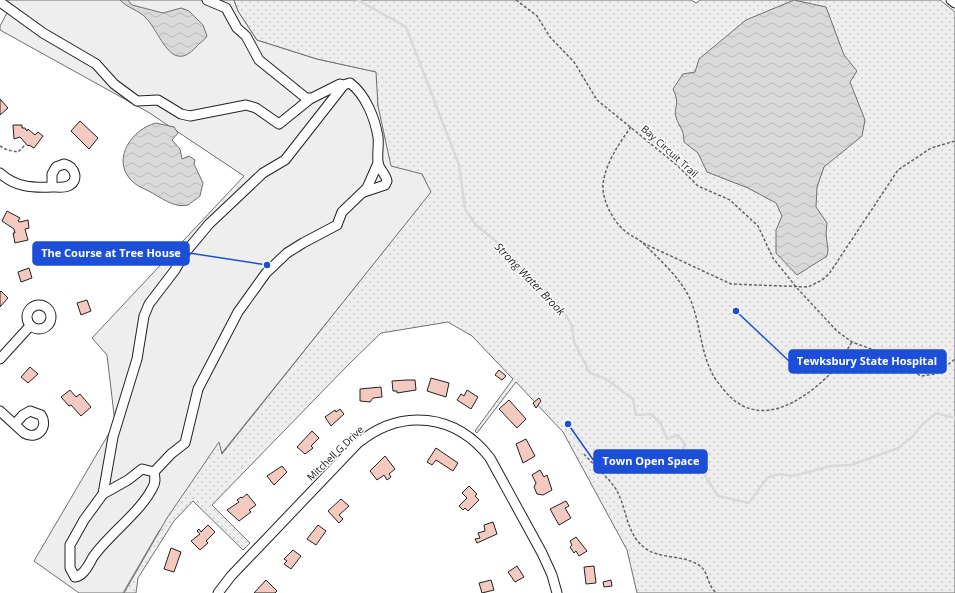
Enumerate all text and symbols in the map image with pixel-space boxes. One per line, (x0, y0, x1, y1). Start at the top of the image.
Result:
street label: Bay Circuit Trail (638, 122, 702, 180)
water label: Strong Water Brook (492, 239, 569, 319)
callout: The Course at Tree House (33, 242, 189, 265)
text: The Course at Tree House (41, 245, 181, 260)
callout: Tewksbury State Hospital (789, 350, 946, 373)
text: Tewksbury State Hospital (797, 353, 937, 368)
street label: Mitchell G Drive (304, 422, 367, 484)
callout: Town Open Space (594, 450, 707, 473)
text: Town Open Space (603, 453, 700, 468)

